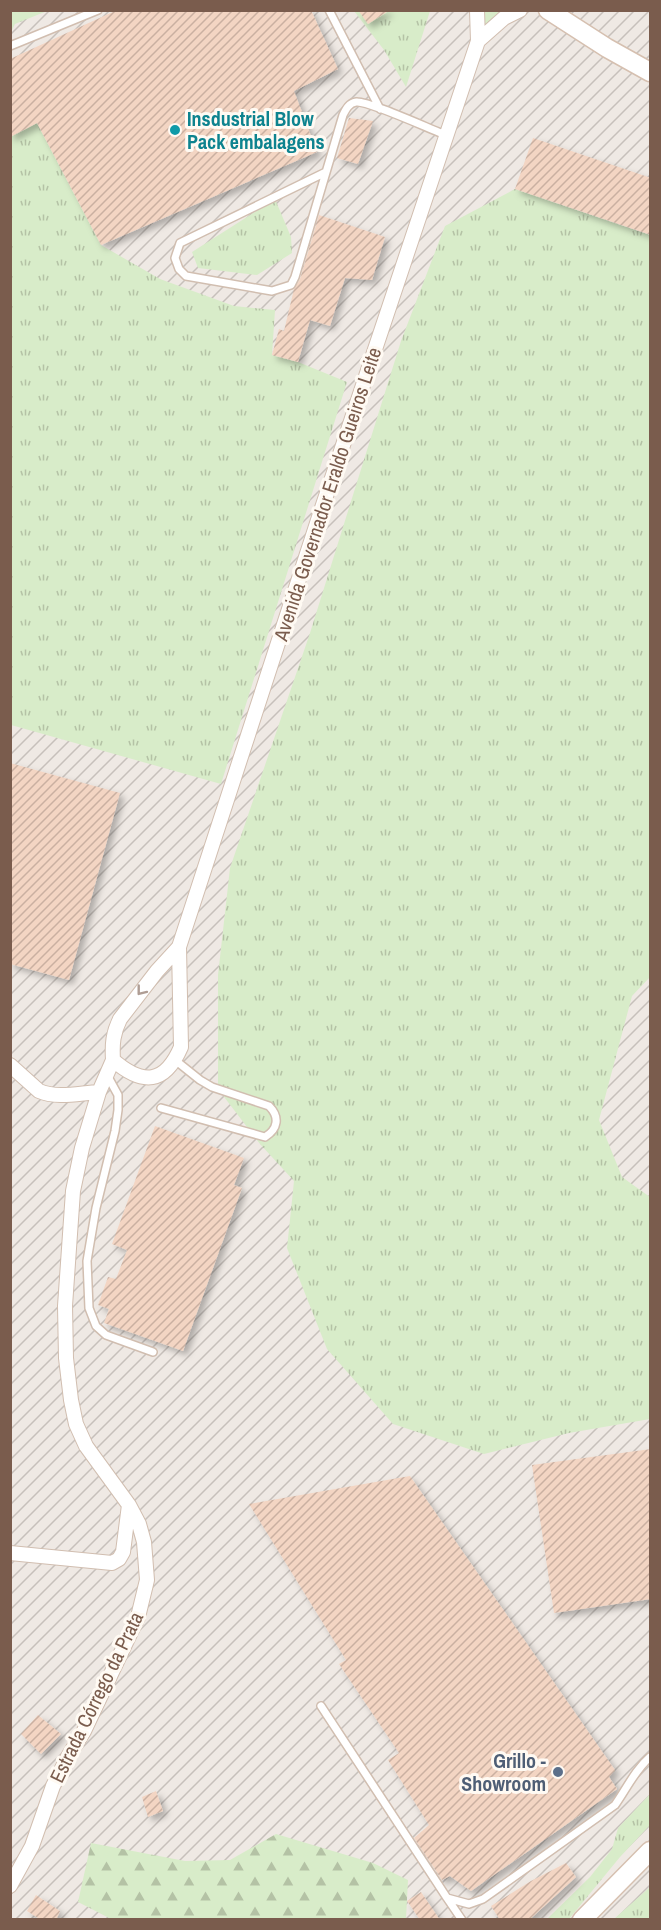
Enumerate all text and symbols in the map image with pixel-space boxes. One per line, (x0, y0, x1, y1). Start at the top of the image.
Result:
place label: Insdustrial Blow Pack embalagens (187, 105, 325, 155)
marker: Insdustrial Blow Pack embalagens (168, 123, 182, 137)
street label: Avenida Governador Eraldo Gueiros Leite (266, 344, 387, 645)
one-way arrow (138, 985, 149, 996)
street label: Estrada Córrego da Prata (43, 1607, 149, 1787)
place label: Grillo - Showroom (461, 1747, 547, 1797)
marker: Grillo - Showroom (551, 1765, 565, 1779)

